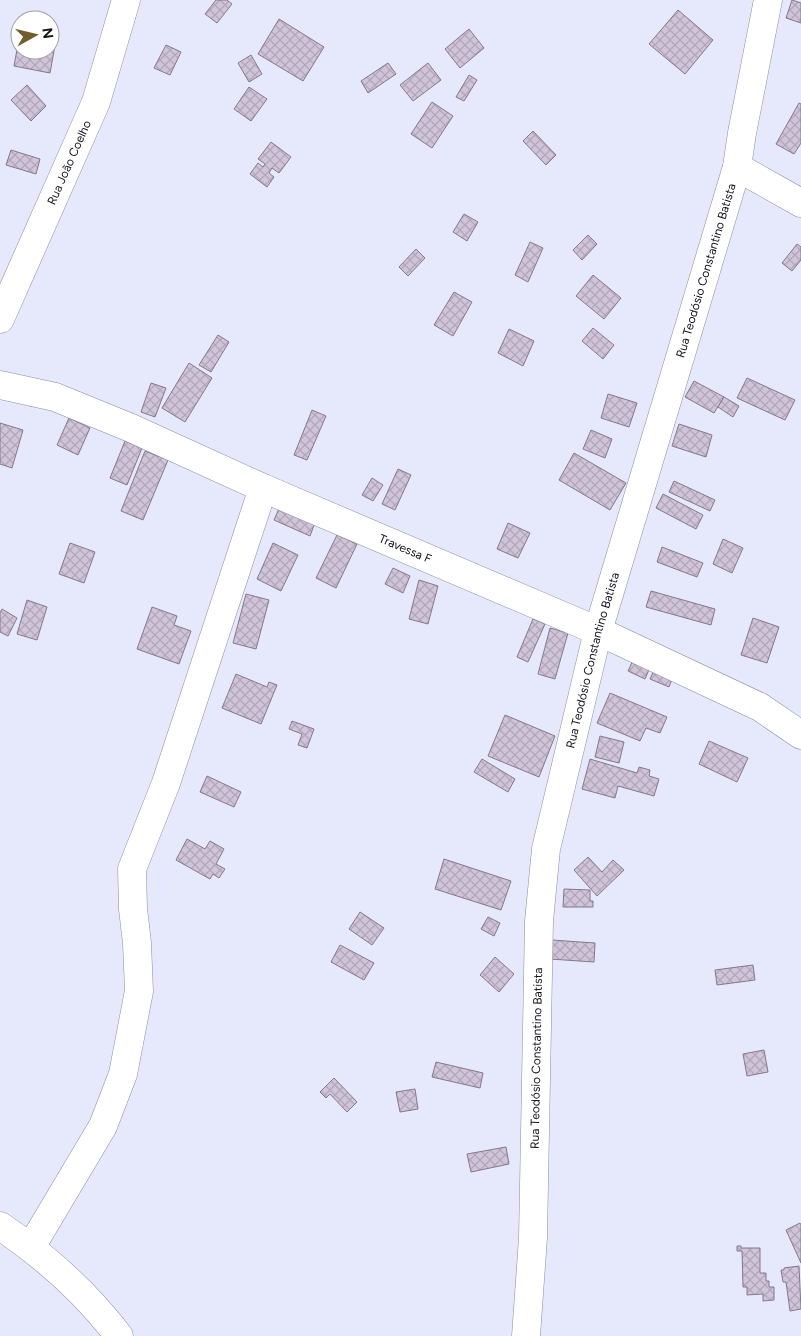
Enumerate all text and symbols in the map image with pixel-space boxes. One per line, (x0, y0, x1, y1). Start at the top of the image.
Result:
north arrow (10, 10, 60, 60)
text: N (38, 27, 57, 40)
street label: Rua João Coelho (44, 118, 94, 207)
street label: Rua Teodósio Constantino Batista (673, 182, 739, 359)
street label: Travessa F (377, 531, 434, 566)
street label: Rua Teodósio Constantino Batista (563, 571, 622, 750)
street label: Rua Teodósio Constantino Batista (528, 967, 545, 1149)

